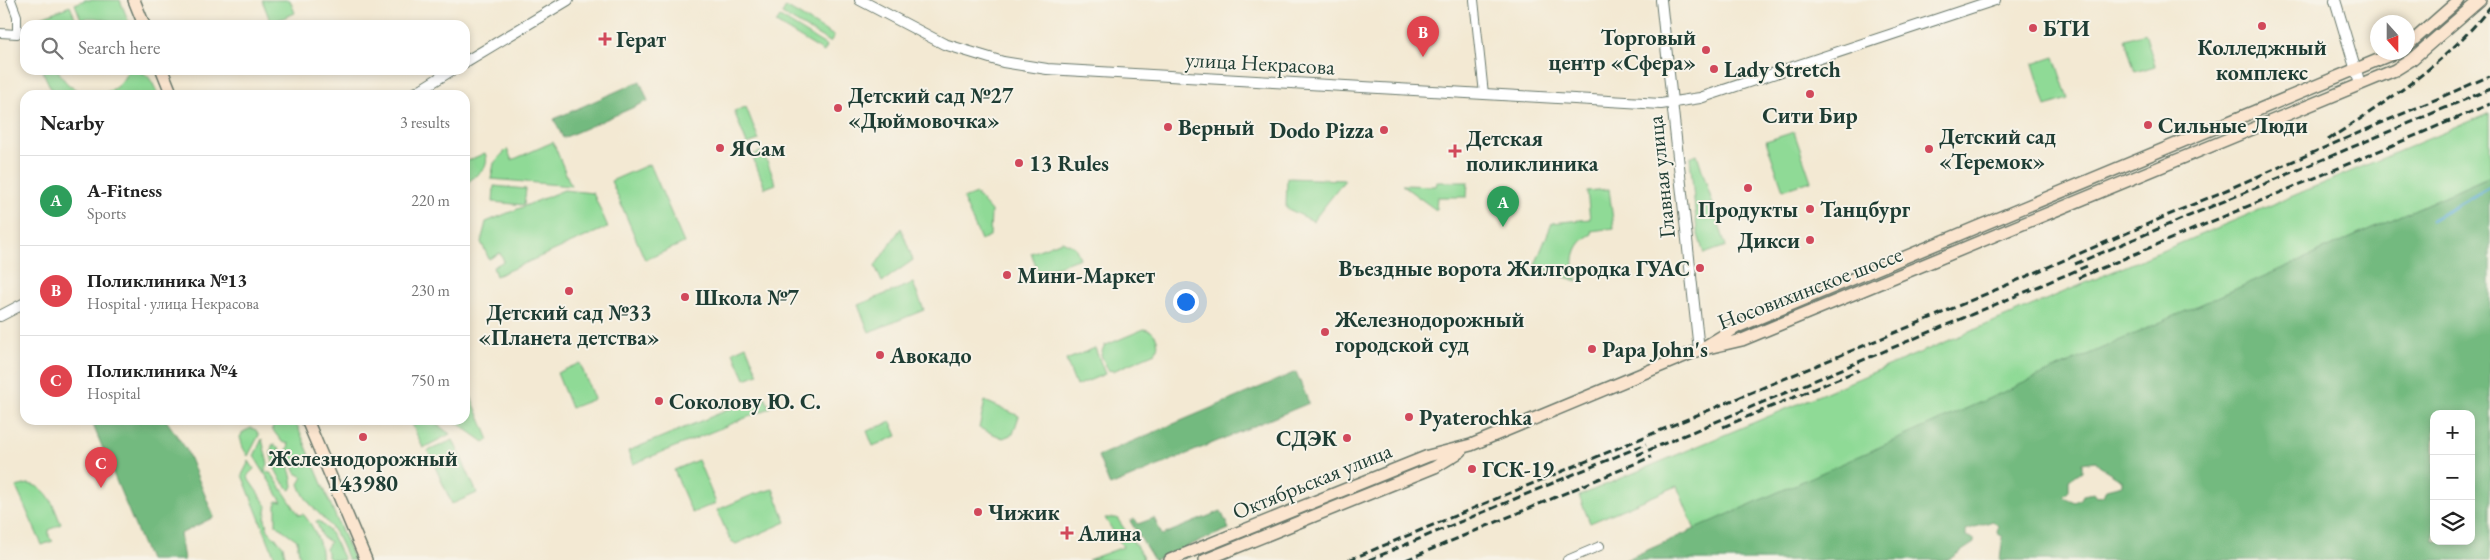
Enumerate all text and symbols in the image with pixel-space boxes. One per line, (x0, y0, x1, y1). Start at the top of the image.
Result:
place label: БТИ (2043, 14, 2090, 43)
north arrow (2370, 15, 2415, 60)
pin: B (1407, 16, 1439, 57)
search box (20, 20, 470, 75)
marker: Колледжный комплекс (2256, 20, 2268, 32)
marker: БТИ (2027, 22, 2039, 34)
place label: Торговый центр «Сфера» (1549, 23, 1696, 77)
place label: Герат (616, 25, 666, 54)
marker: Герат (598, 32, 612, 46)
place label: Колледжный комплекс (2197, 33, 2327, 87)
icon: search (38, 34, 66, 62)
text: Search here (78, 35, 160, 60)
marker: Торговый центр «Сфера» (1700, 44, 1712, 56)
street label: улица Некрасова (1184, 45, 1336, 81)
place label: Lady Stretch (1724, 55, 1841, 84)
marker: Lady Stretch (1708, 63, 1720, 75)
place label: Детский сад №27 «Дюймовочка» (848, 81, 1014, 135)
marker: Сити Бир (1804, 88, 1816, 100)
place label: Сити Бир (1762, 101, 1858, 130)
marker: Детский сад №27 «Дюймовочка» (832, 102, 844, 114)
text: Nearby (40, 109, 104, 136)
place label: Сильные Люди (2158, 111, 2308, 140)
text: 3 results (400, 112, 450, 133)
place label: Верный (1178, 113, 1255, 142)
street label: Главная улица (1640, 114, 1682, 240)
place label: Dodo Pizza (1269, 116, 1374, 145)
marker: Сильные Люди (2142, 119, 2154, 131)
marker: Верный (1162, 121, 1174, 133)
place label: Детский сад «Теремок» (1939, 122, 2056, 176)
marker: Dodo Pizza (1378, 124, 1390, 136)
place label: Детская поликлиника (1466, 124, 1599, 178)
place label: ЯСам (729, 134, 786, 163)
marker: ЯСам (714, 142, 726, 154)
marker: Детский сад «Теремок» (1923, 143, 1935, 155)
marker: Детская поликлиника (1448, 144, 1462, 158)
place label: 13 Rules (1029, 149, 1109, 178)
marker: 13 Rules (1013, 157, 1025, 169)
text: A-Fitness (87, 178, 162, 203)
marker: Продукты (1742, 182, 1754, 194)
pin: A (1487, 186, 1519, 227)
text: A (50, 190, 62, 211)
text: 220 m (411, 190, 450, 211)
place label: Продукты (1698, 195, 1798, 224)
place label: Танцбург (1820, 195, 1911, 224)
text: Sports (87, 203, 126, 224)
marker: Танцбург (1804, 203, 1816, 215)
place label: Дикси (1738, 226, 1800, 255)
marker: Дикси (1804, 234, 1816, 246)
street label: Носовихинское шоссе (1713, 239, 1907, 337)
place label: Въездные ворота Жилгородка ГУАС (1338, 254, 1690, 283)
place label: Мини-Маркет (1017, 261, 1155, 290)
marker: Въездные ворота Жилгородка ГУАС (1694, 262, 1706, 274)
text: Поликлиника №13 (87, 268, 247, 293)
marker: Мини-Маркет (1001, 269, 1013, 281)
text: B (51, 280, 61, 301)
text: 230 m (411, 280, 450, 301)
place label: Школа №7 (695, 283, 799, 312)
marker: Детский сад №33 «Планета детства» (563, 285, 575, 297)
your location (1173, 289, 1199, 315)
marker: Школа №7 (679, 291, 691, 303)
text: Hospital · улица Некрасова (87, 293, 259, 314)
place label: Детский сад №33 «Планета детства» (478, 298, 660, 352)
place label: Железнодорожный городской суд (1334, 305, 1525, 359)
marker: Железнодорожный городской суд (1319, 326, 1331, 338)
place label: Papa John's (1602, 335, 1708, 364)
place label: Авокадо (889, 341, 972, 370)
marker: Papa John's (1586, 343, 1598, 355)
marker: Авокадо (874, 349, 886, 361)
text: Поликлиника №4 (87, 358, 237, 383)
text: C (50, 370, 62, 391)
text: 750 m (411, 370, 450, 391)
text: Hospital (87, 383, 141, 404)
place label: Соколову Ю. С. (669, 387, 821, 416)
marker: Соколову Ю. С. (653, 395, 665, 407)
place label: Pyaterochka (1419, 403, 1533, 432)
map controls (2430, 410, 2475, 545)
button: + (2430, 410, 2475, 455)
marker: Pyaterochka (1403, 411, 1415, 423)
place label: СДЭК (1276, 424, 1337, 453)
marker: Железнодорожный 143980 (357, 431, 369, 443)
marker: СДЭК (1341, 432, 1353, 444)
street label: Октябрьская улица (1228, 436, 1396, 526)
place label: Железнодорожный 143980 (267, 444, 458, 498)
pin: C (85, 447, 117, 488)
place label: ГСК-19 (1482, 455, 1554, 484)
button: − (2430, 455, 2475, 500)
marker: ГСК-19 (1466, 463, 1478, 475)
place label: Чижик (988, 498, 1061, 527)
button: layers (2430, 500, 2475, 545)
marker: Чижик (972, 506, 984, 518)
place label: Алина (1077, 519, 1142, 548)
marker: Алина (1060, 526, 1074, 540)

